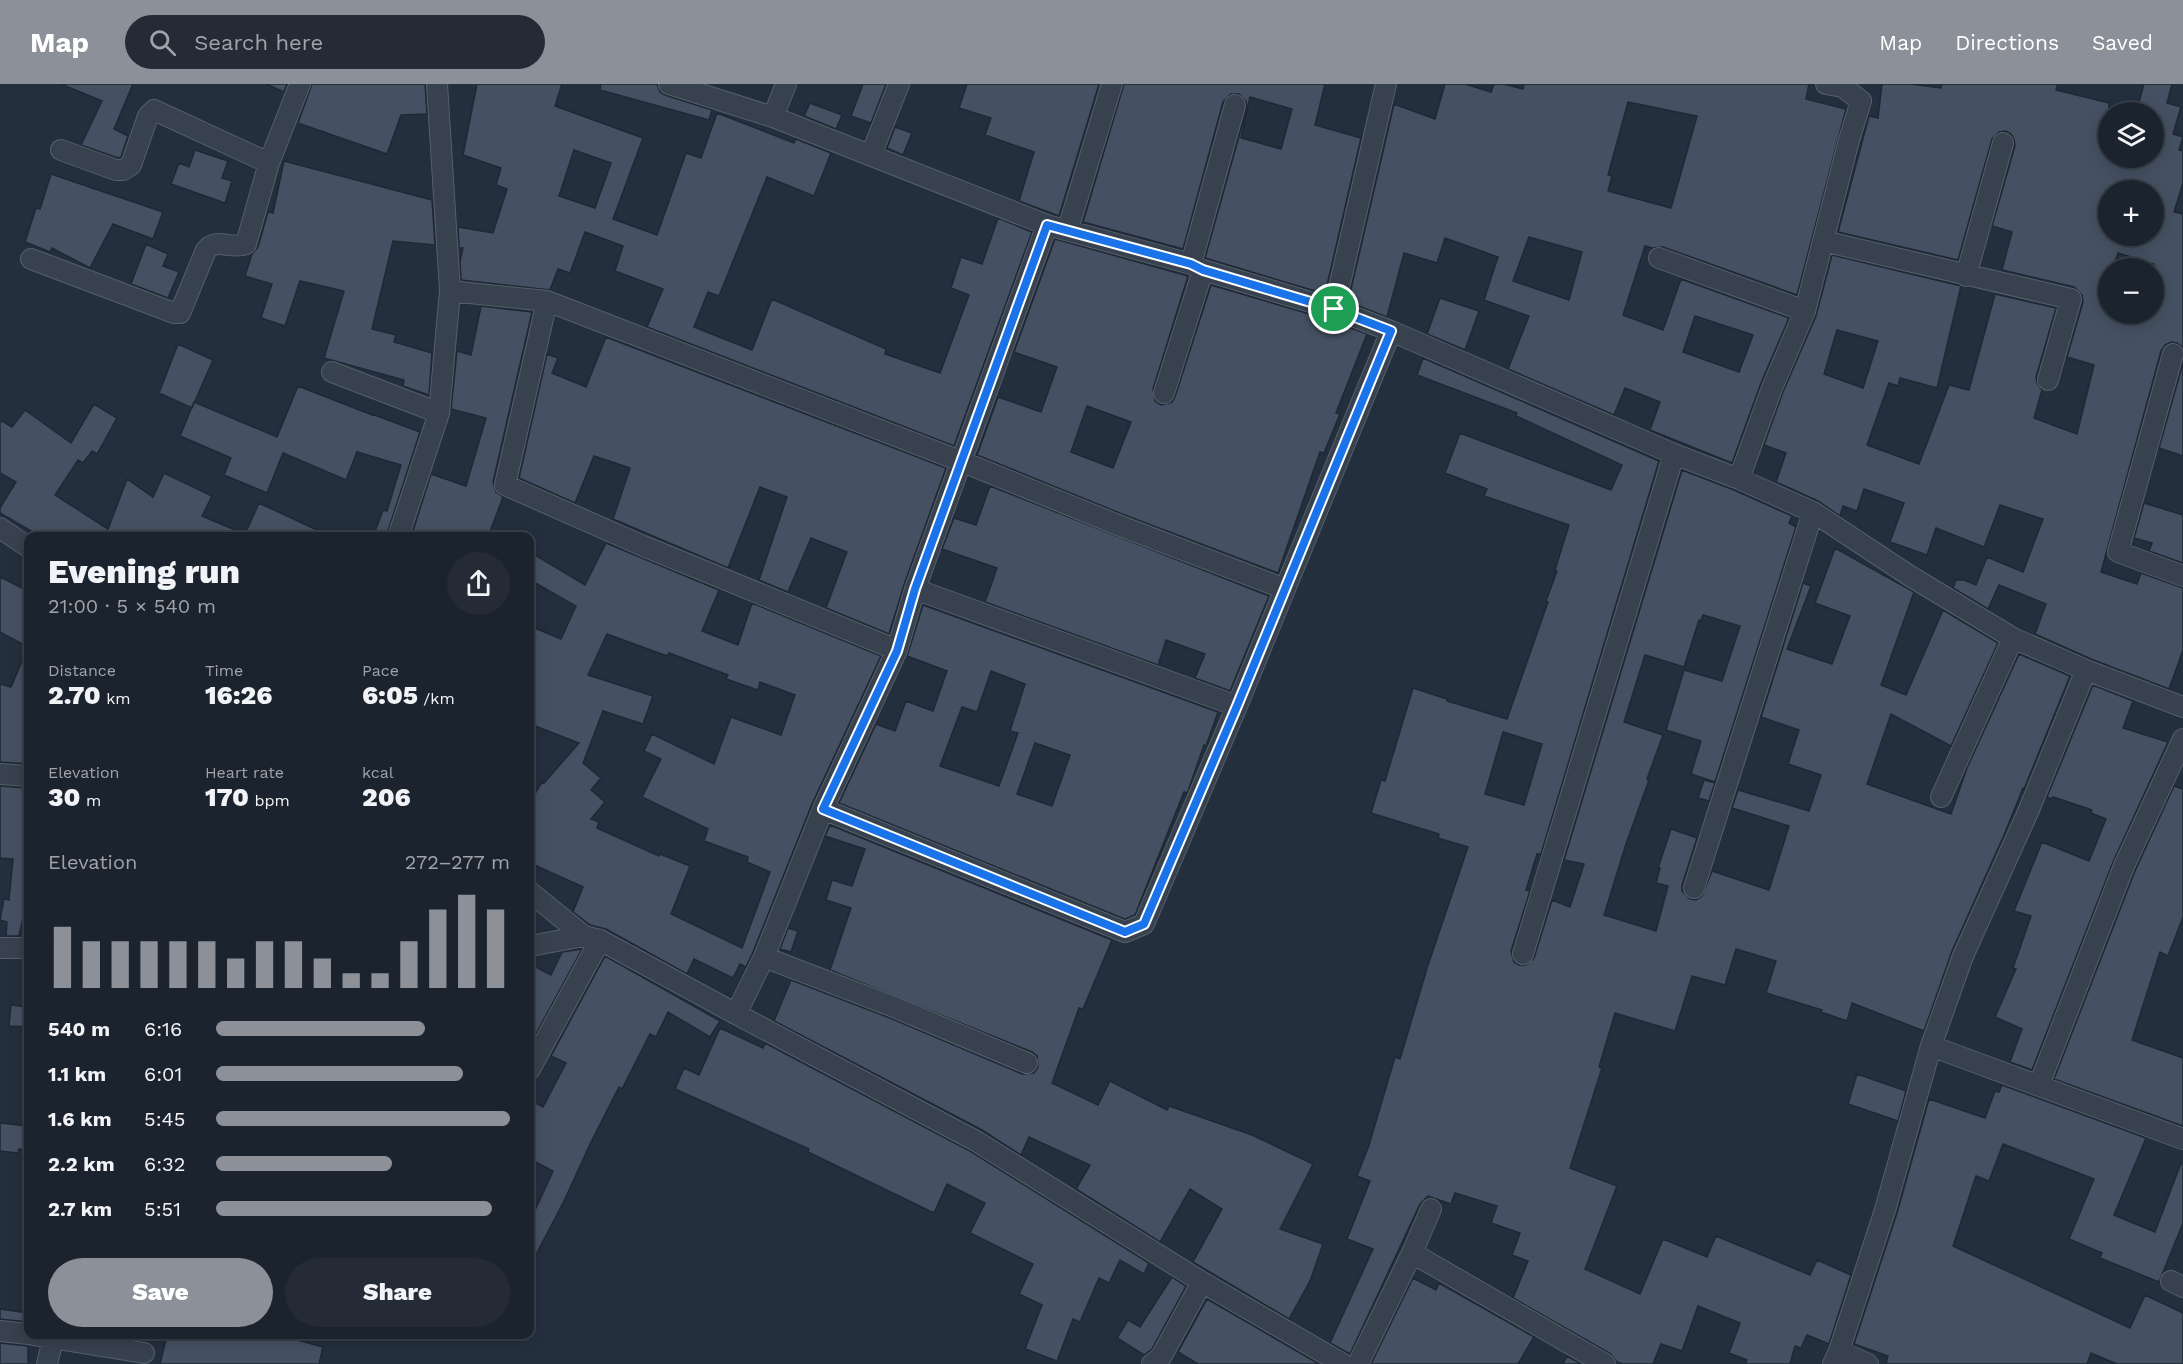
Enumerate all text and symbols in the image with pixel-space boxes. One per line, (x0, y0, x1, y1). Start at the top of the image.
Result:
search box (125, 15, 545, 69)
text: Map (30, 26, 89, 59)
icon: search (146, 26, 179, 59)
text: Search here (194, 30, 323, 55)
text: Map (1879, 30, 1922, 55)
text: Directions (1955, 30, 2059, 55)
text: Saved (2092, 30, 2153, 55)
map controls (2098, 102, 2164, 324)
button: layers (2098, 102, 2164, 168)
button: + (2098, 180, 2164, 246)
button: − (2098, 258, 2164, 324)
pin (1308, 283, 1359, 334)
icon: arrive (1317, 292, 1350, 325)
text: Evening run (48, 552, 240, 591)
button: share (447, 552, 510, 615)
text: 21:00 · 5 × 540 m (48, 594, 216, 618)
text: Distance (48, 661, 116, 680)
text: Time (205, 661, 243, 680)
text: Pace (362, 661, 399, 680)
text: 2.70 (48, 680, 101, 710)
text: 16:26 (205, 680, 272, 710)
text: 6:05 (362, 680, 418, 710)
text: km (101, 689, 130, 708)
text: /km (418, 689, 455, 708)
text: Elevation (48, 763, 119, 782)
text: Heart rate (205, 763, 284, 782)
text: kcal (362, 763, 394, 782)
text: 30 (48, 782, 80, 812)
text: 170 (205, 782, 249, 812)
text: 206 (362, 782, 411, 812)
text: m (80, 791, 101, 810)
text: bpm (249, 791, 290, 810)
text: Elevation (48, 850, 137, 874)
text: 272–277 m (405, 850, 510, 874)
text: 540 m (48, 1017, 110, 1041)
text: 6:16 (144, 1017, 182, 1041)
text: 1.1 km (48, 1062, 106, 1086)
text: 6:01 (144, 1062, 182, 1086)
text: 1.6 km (48, 1107, 112, 1131)
text: 5:45 (144, 1107, 185, 1131)
text: 2.2 km (48, 1152, 115, 1176)
text: 6:32 (144, 1152, 185, 1176)
text: 2.7 km (48, 1197, 112, 1221)
text: 5:51 (144, 1197, 181, 1221)
button: Save (48, 1258, 273, 1327)
button: Share (285, 1258, 510, 1327)

